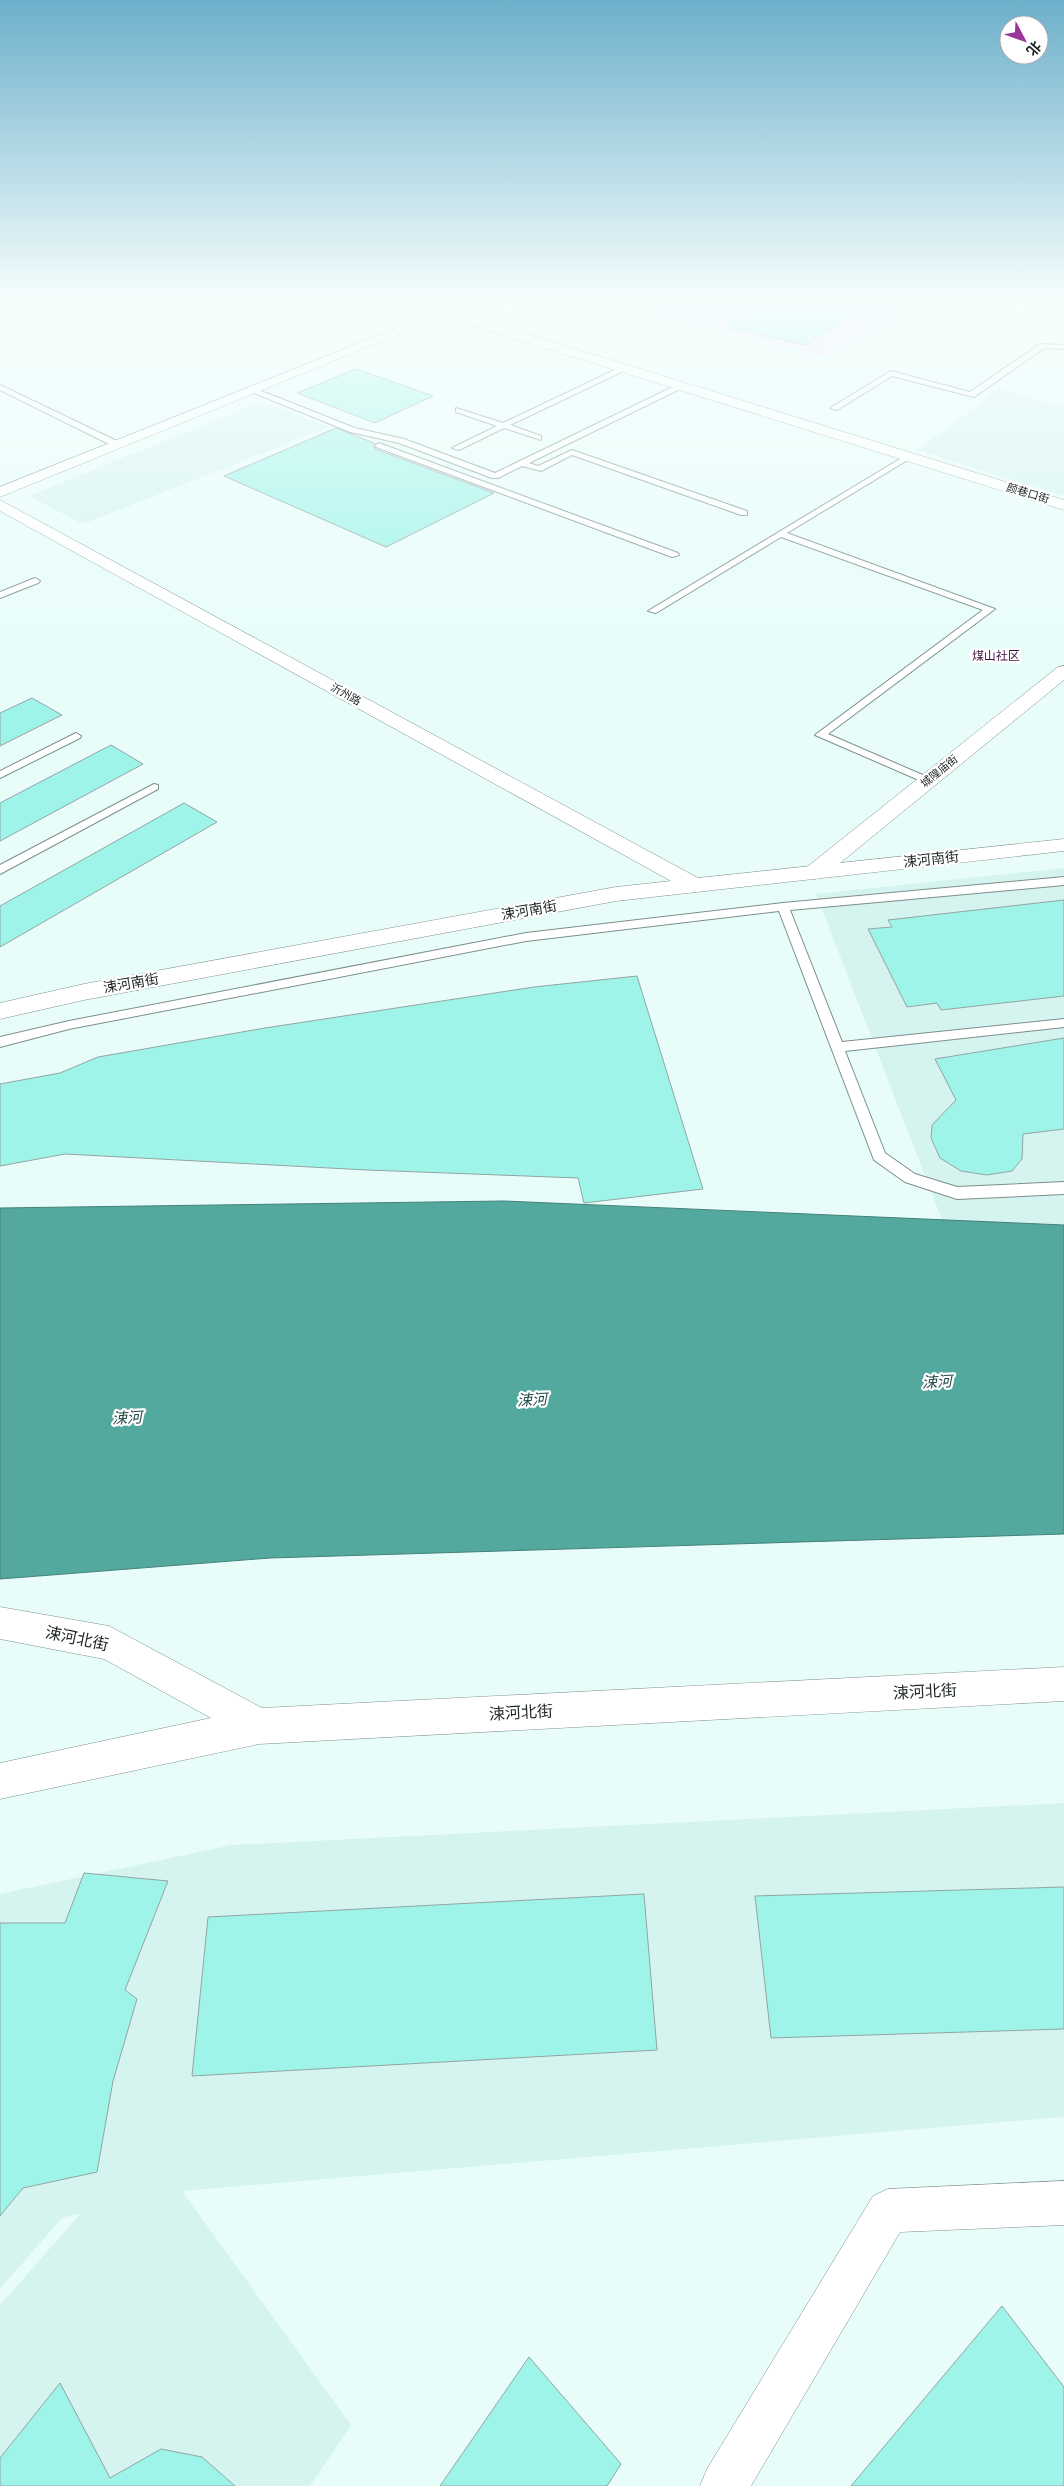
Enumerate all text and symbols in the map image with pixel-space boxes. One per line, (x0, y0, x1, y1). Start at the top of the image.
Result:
north arrow (999, 15, 1049, 65)
text: 北 (1022, 37, 1045, 60)
street label: 颜巷口街 (1005, 480, 1051, 506)
district label: 煤山社区 (972, 648, 1020, 663)
street label: 沂州路 (328, 680, 364, 708)
street label: 城隍庙街 (917, 752, 961, 790)
street label: 涑河南街 (902, 847, 960, 871)
street label: 涑河南街 (500, 896, 558, 924)
street label: 涑河南街 (102, 969, 160, 997)
water label: 涑河 (921, 1371, 955, 1392)
water label: 涑河 (516, 1389, 550, 1410)
water label: 涑河 (111, 1407, 145, 1428)
street label: 涑河北街 (44, 1622, 110, 1654)
street label: 涑河北街 (893, 1679, 957, 1703)
street label: 涑河北街 (489, 1700, 553, 1724)

